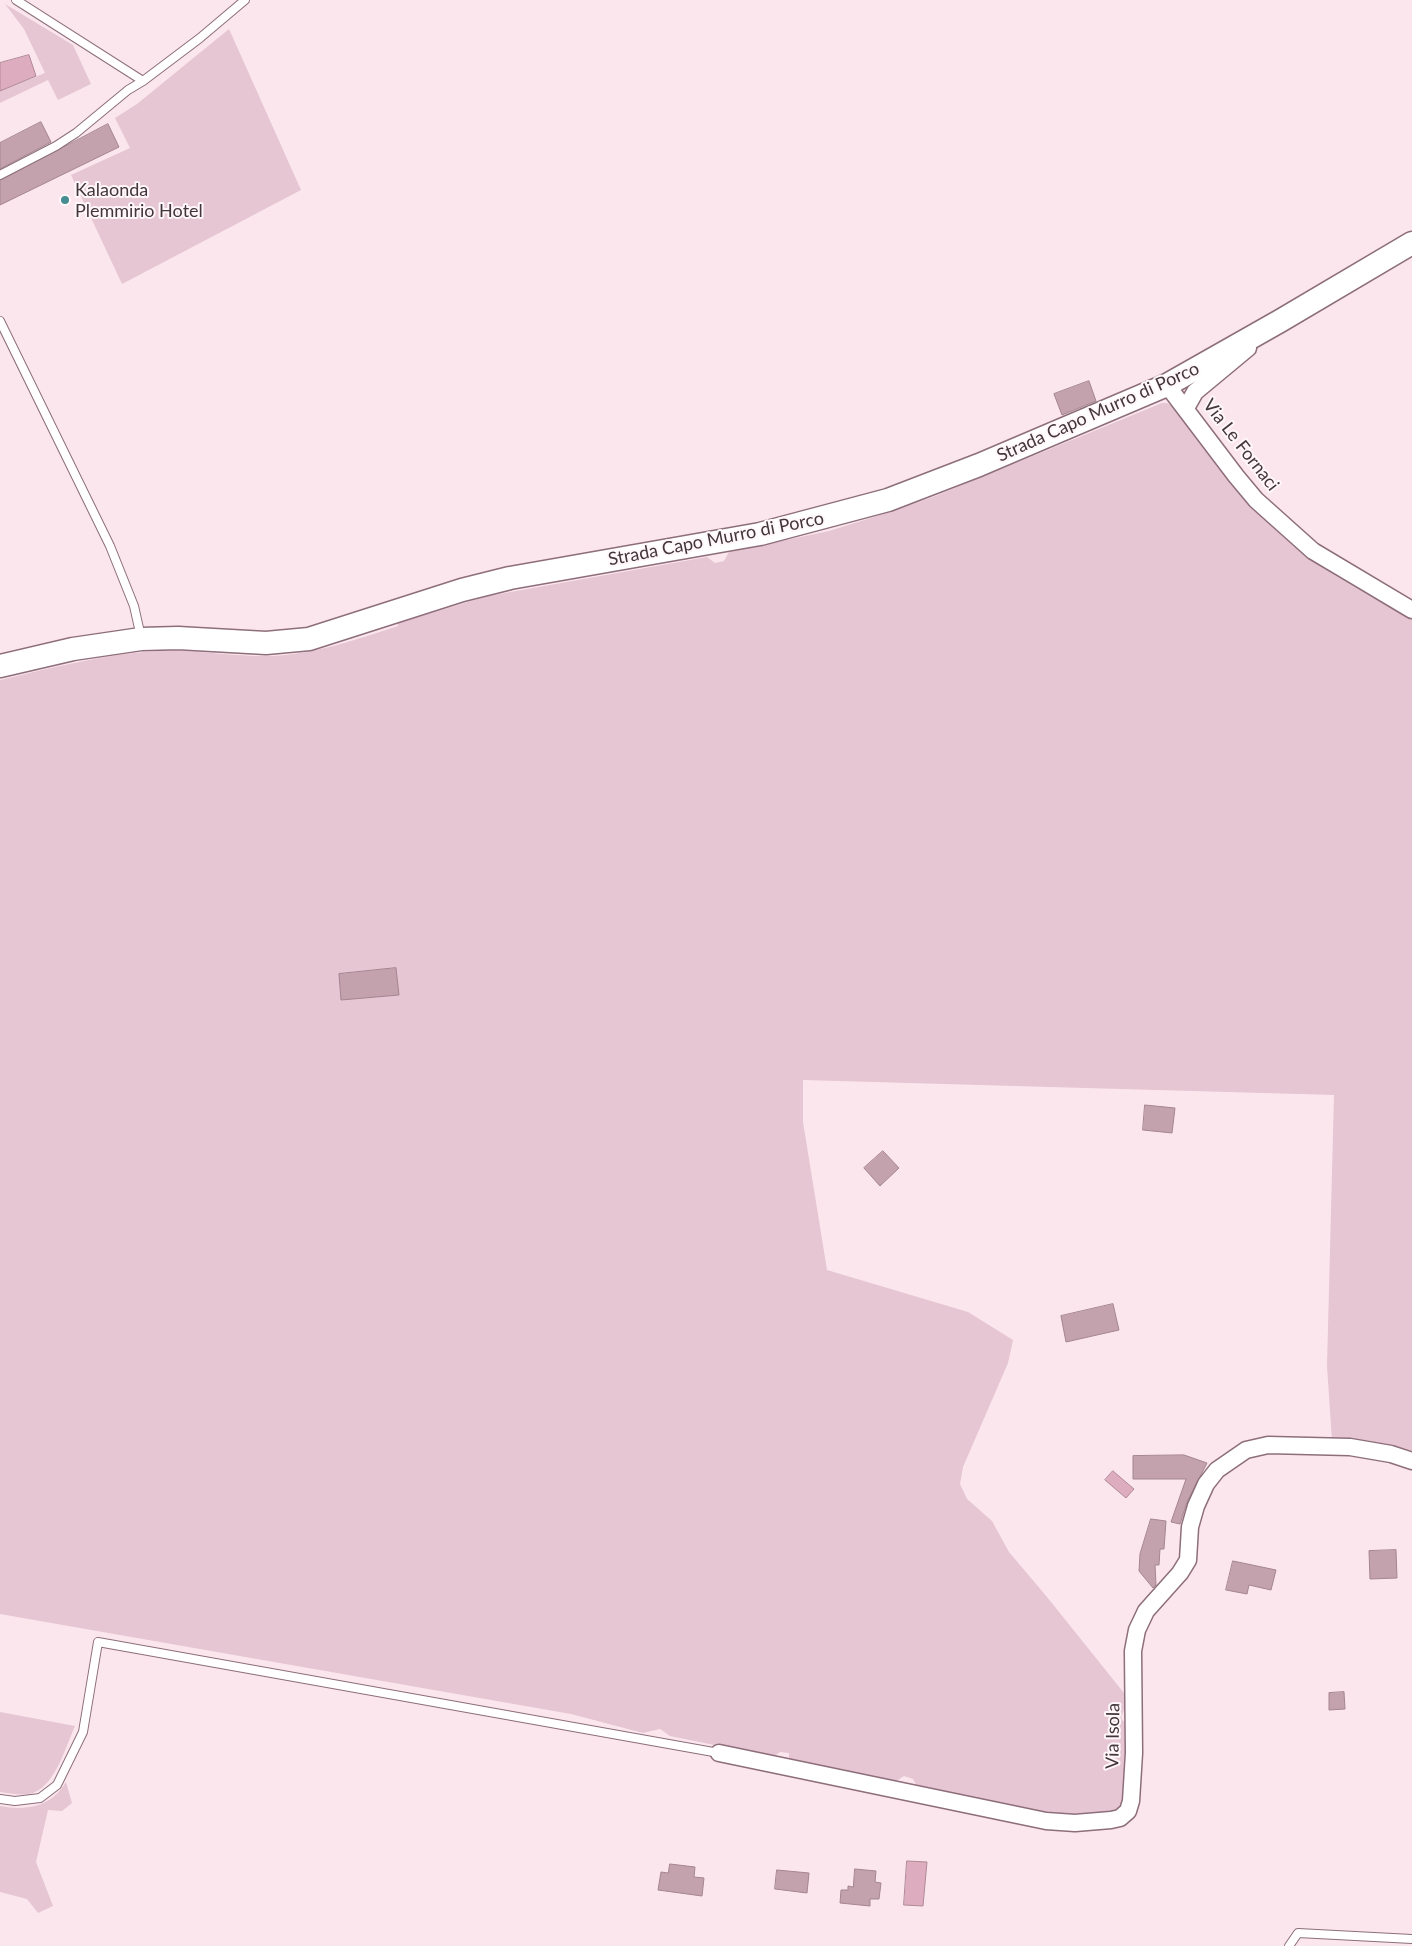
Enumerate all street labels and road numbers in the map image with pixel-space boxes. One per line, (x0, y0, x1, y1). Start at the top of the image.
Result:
street label: Strada Capo Murro di Porco (993, 358, 1203, 466)
street label: Via Le Fornaci (1198, 395, 1284, 495)
street label: Strada Capo Murro di Porco (606, 507, 826, 571)
street label: Via Isola (1102, 1703, 1124, 1769)

